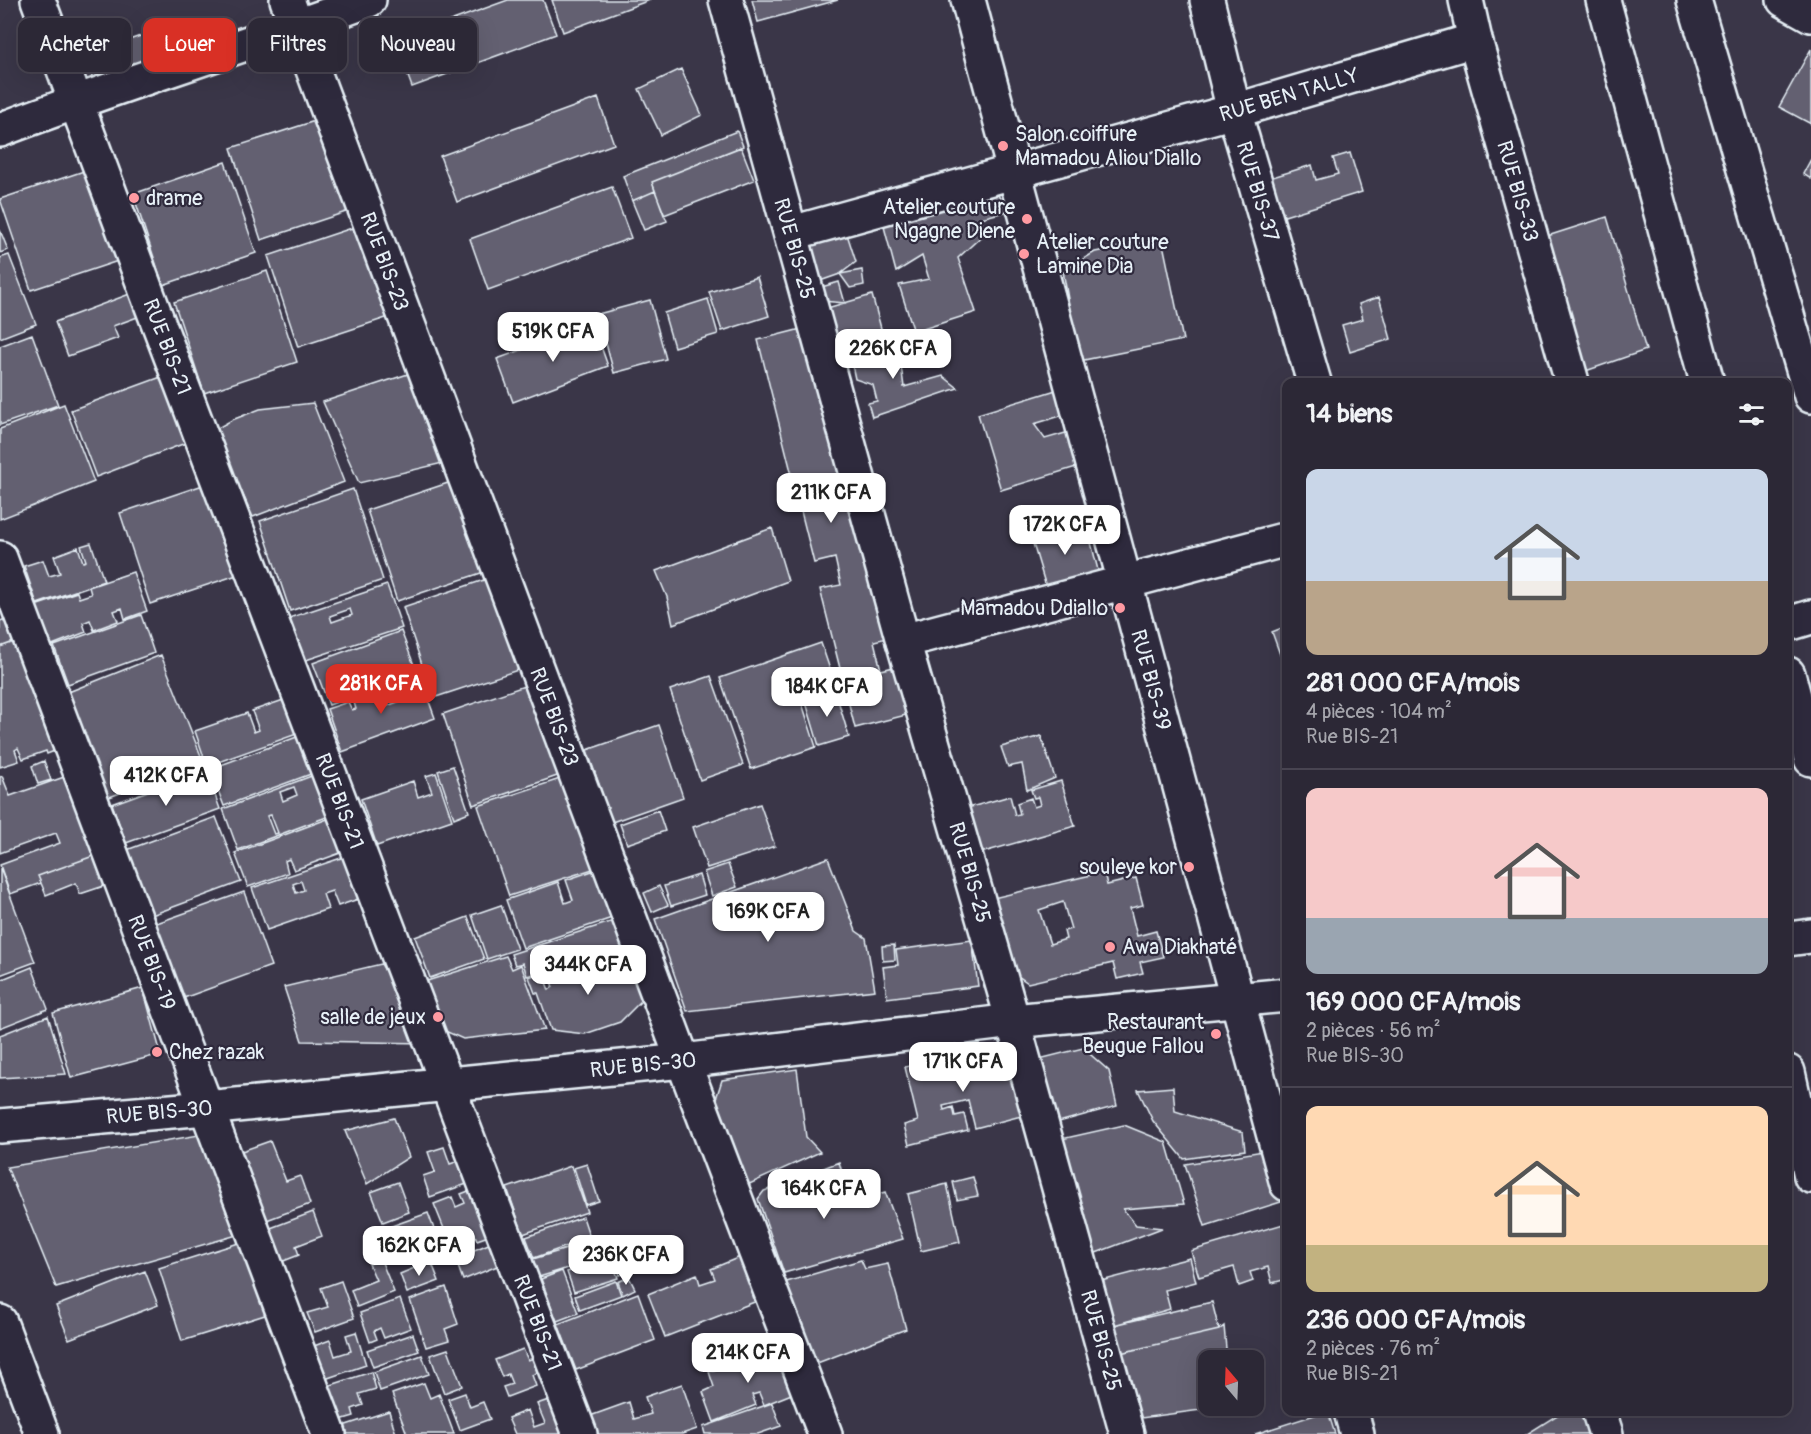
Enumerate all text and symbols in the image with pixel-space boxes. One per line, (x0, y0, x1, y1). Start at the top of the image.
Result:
chip: Acheter (18, 18, 131, 72)
chip: Louer (143, 18, 236, 72)
chip: Filtres (248, 18, 347, 72)
chip: Nouveau (359, 18, 477, 72)
street label: RUE BEN TALLY (1216, 61, 1362, 128)
place label: Salon coiffure Mamadou Aliou Diallo (1015, 121, 1201, 172)
street label: RUE BIS-33 (1491, 137, 1545, 245)
street label: RUE BIS-37 (1230, 138, 1285, 245)
marker: Salon coiffure Mamadou Aliou Diallo (996, 139, 1010, 153)
place label: drame (146, 185, 203, 212)
marker: drame (127, 191, 141, 205)
place label: Atelier couture Ngagne Diene (882, 194, 1016, 245)
street label: RUE BIS-25 (768, 195, 821, 302)
street label: RUE BIS-23 (354, 208, 415, 315)
marker: Atelier couture Ngagne Diene (1020, 212, 1034, 226)
place label: Atelier couture Lamine Dia (1036, 229, 1169, 280)
marker: Atelier couture Lamine Dia (1017, 247, 1031, 261)
street label: RUE BIS-21 (137, 295, 198, 398)
pin: 519K CFA (491, 312, 615, 363)
text: 519K CFA (512, 319, 594, 344)
pin: 226K CFA (831, 329, 955, 380)
text: 226K CFA (849, 336, 937, 361)
text: 14 biens (1306, 398, 1392, 430)
icon: filters (1735, 398, 1768, 431)
pin: 211K CFA (769, 473, 893, 524)
text: 211K CFA (791, 480, 871, 505)
pin: 172K CFA (1003, 505, 1127, 556)
icon: home (1483, 508, 1591, 616)
text: 172K CFA (1023, 512, 1107, 537)
place label: Mamadou Ddiallo (960, 595, 1108, 622)
marker: Mamadou Ddiallo (1113, 601, 1127, 615)
street label: RUE BIS-39 (1125, 626, 1178, 733)
pin: 281K CFA (319, 664, 443, 715)
street label: RUE BIS-23 (524, 664, 585, 770)
pin: 184K CFA (765, 667, 889, 718)
text: 281 000 CFA/mois (1306, 667, 1520, 699)
text: 281K CFA (340, 671, 422, 696)
text: 184K CFA (785, 674, 869, 699)
text: 4 pièces · 104 m² (1306, 699, 1452, 724)
text: Rue BIS-21 (1306, 724, 1398, 749)
street label: RUE BIS-21 (309, 749, 370, 853)
pin: 412K CFA (104, 756, 228, 807)
text: 412K CFA (124, 763, 208, 788)
street label: RUE BIS-25 (943, 819, 997, 926)
icon: home (1483, 827, 1591, 935)
place label: souleye kor (1079, 854, 1178, 881)
marker: souleye kor (1182, 860, 1196, 874)
pin: 169K CFA (706, 892, 830, 943)
text: 169K CFA (726, 899, 810, 924)
street label: RUE BIS-19 (122, 911, 182, 1014)
place label: Awa Diakhaté (1122, 934, 1238, 961)
marker: Awa Diakhaté (1103, 940, 1117, 954)
pin: 344K CFA (526, 945, 650, 996)
text: 344K CFA (544, 952, 632, 977)
text: 169 000 CFA/mois (1306, 986, 1520, 1018)
place label: salle de jeux (320, 1004, 426, 1031)
place label: Restaurant Beugue Fallou (1082, 1009, 1205, 1060)
marker: salle de jeux (431, 1010, 445, 1024)
text: 2 pièces · 56 m² (1306, 1018, 1441, 1043)
marker: Restaurant Beugue Fallou (1209, 1027, 1223, 1041)
place label: Chez razak (169, 1039, 265, 1066)
pin: 171K CFA (901, 1042, 1025, 1093)
text: Rue BIS-30 (1306, 1043, 1404, 1068)
marker: Chez razak (150, 1045, 164, 1059)
street label: RUE BIS-30 (589, 1046, 698, 1084)
text: 171K CFA (923, 1049, 1003, 1074)
street label: RUE BIS-30 (105, 1094, 214, 1130)
icon: home (1483, 1145, 1591, 1253)
pin: 164K CFA (762, 1169, 886, 1220)
text: 164K CFA (782, 1176, 866, 1201)
pin: 162K CFA (357, 1226, 481, 1277)
text: 162K CFA (377, 1233, 461, 1258)
pin: 236K CFA (564, 1235, 688, 1286)
text: 236K CFA (582, 1242, 670, 1267)
street label: RUE BIS-21 (507, 1271, 568, 1375)
street label: RUE BIS-25 (1074, 1287, 1128, 1394)
text: 236 000 CFA/mois (1306, 1304, 1525, 1336)
pin: 214K CFA (686, 1333, 810, 1384)
text: 2 pièces · 76 m² (1306, 1336, 1440, 1361)
text: 214K CFA (706, 1340, 790, 1365)
north arrow (1198, 1350, 1264, 1416)
map controls (1198, 1350, 1264, 1416)
text: Rue BIS-21 (1306, 1361, 1398, 1386)

